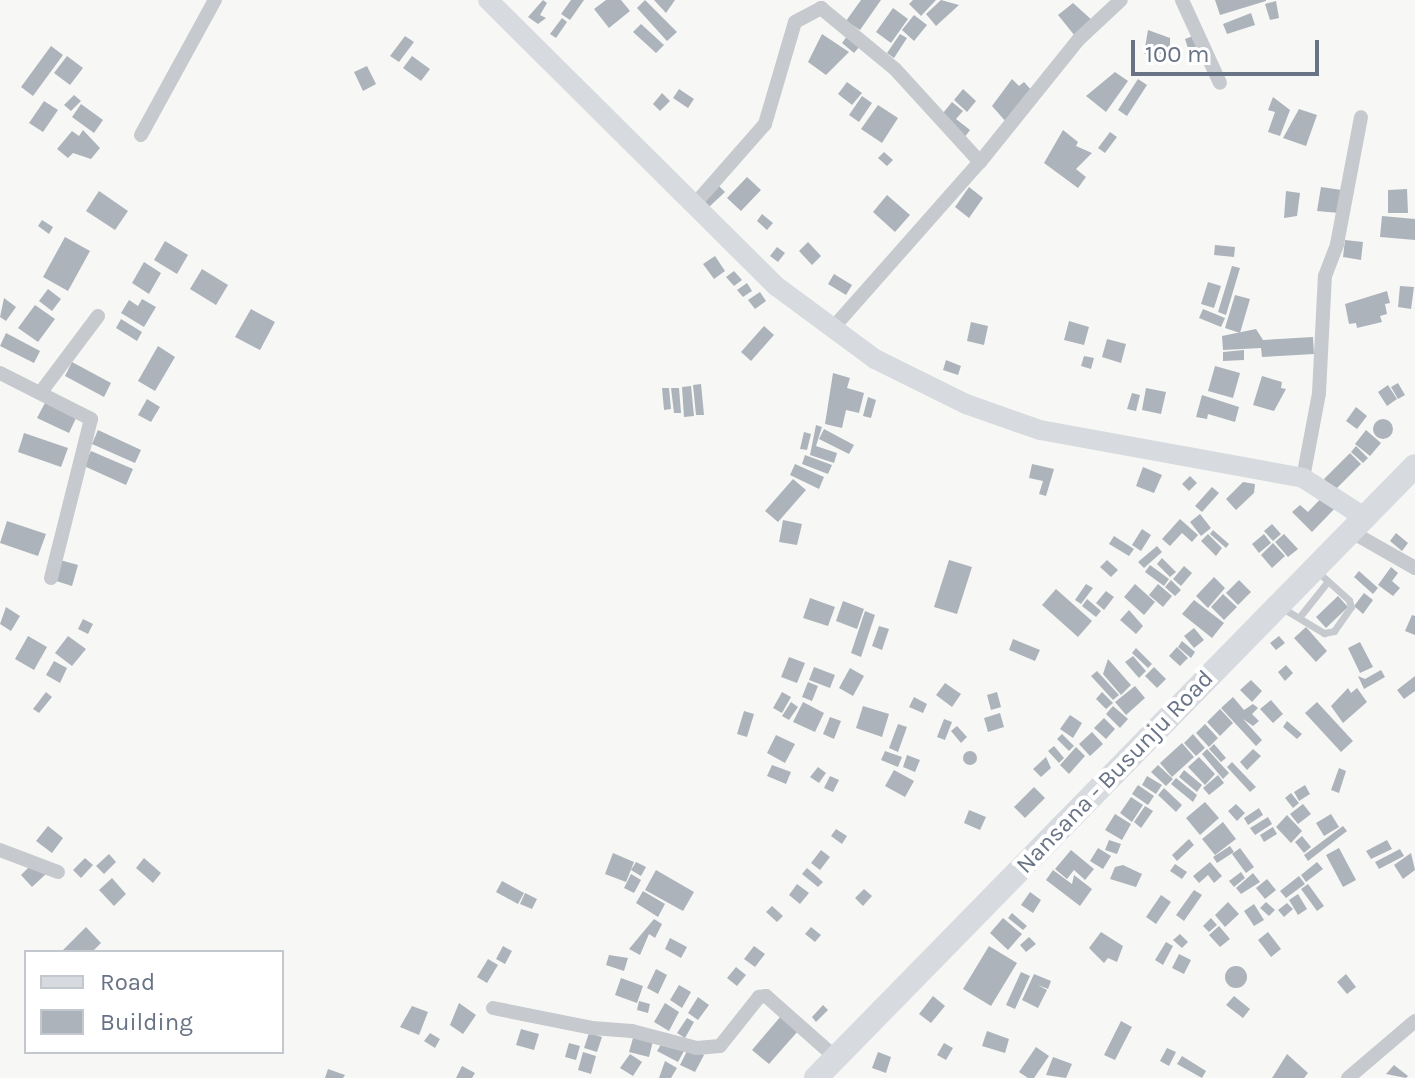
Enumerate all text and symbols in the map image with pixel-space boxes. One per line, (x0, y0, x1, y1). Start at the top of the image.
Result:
scale bar (1135, 24, 1323, 74)
text: 100 m (1145, 40, 1210, 68)
street label: Nansana - Busunju Road (1010, 664, 1220, 880)
legend (24, 950, 284, 1054)
text: Road (100, 968, 155, 996)
text: Building (100, 1008, 193, 1036)

